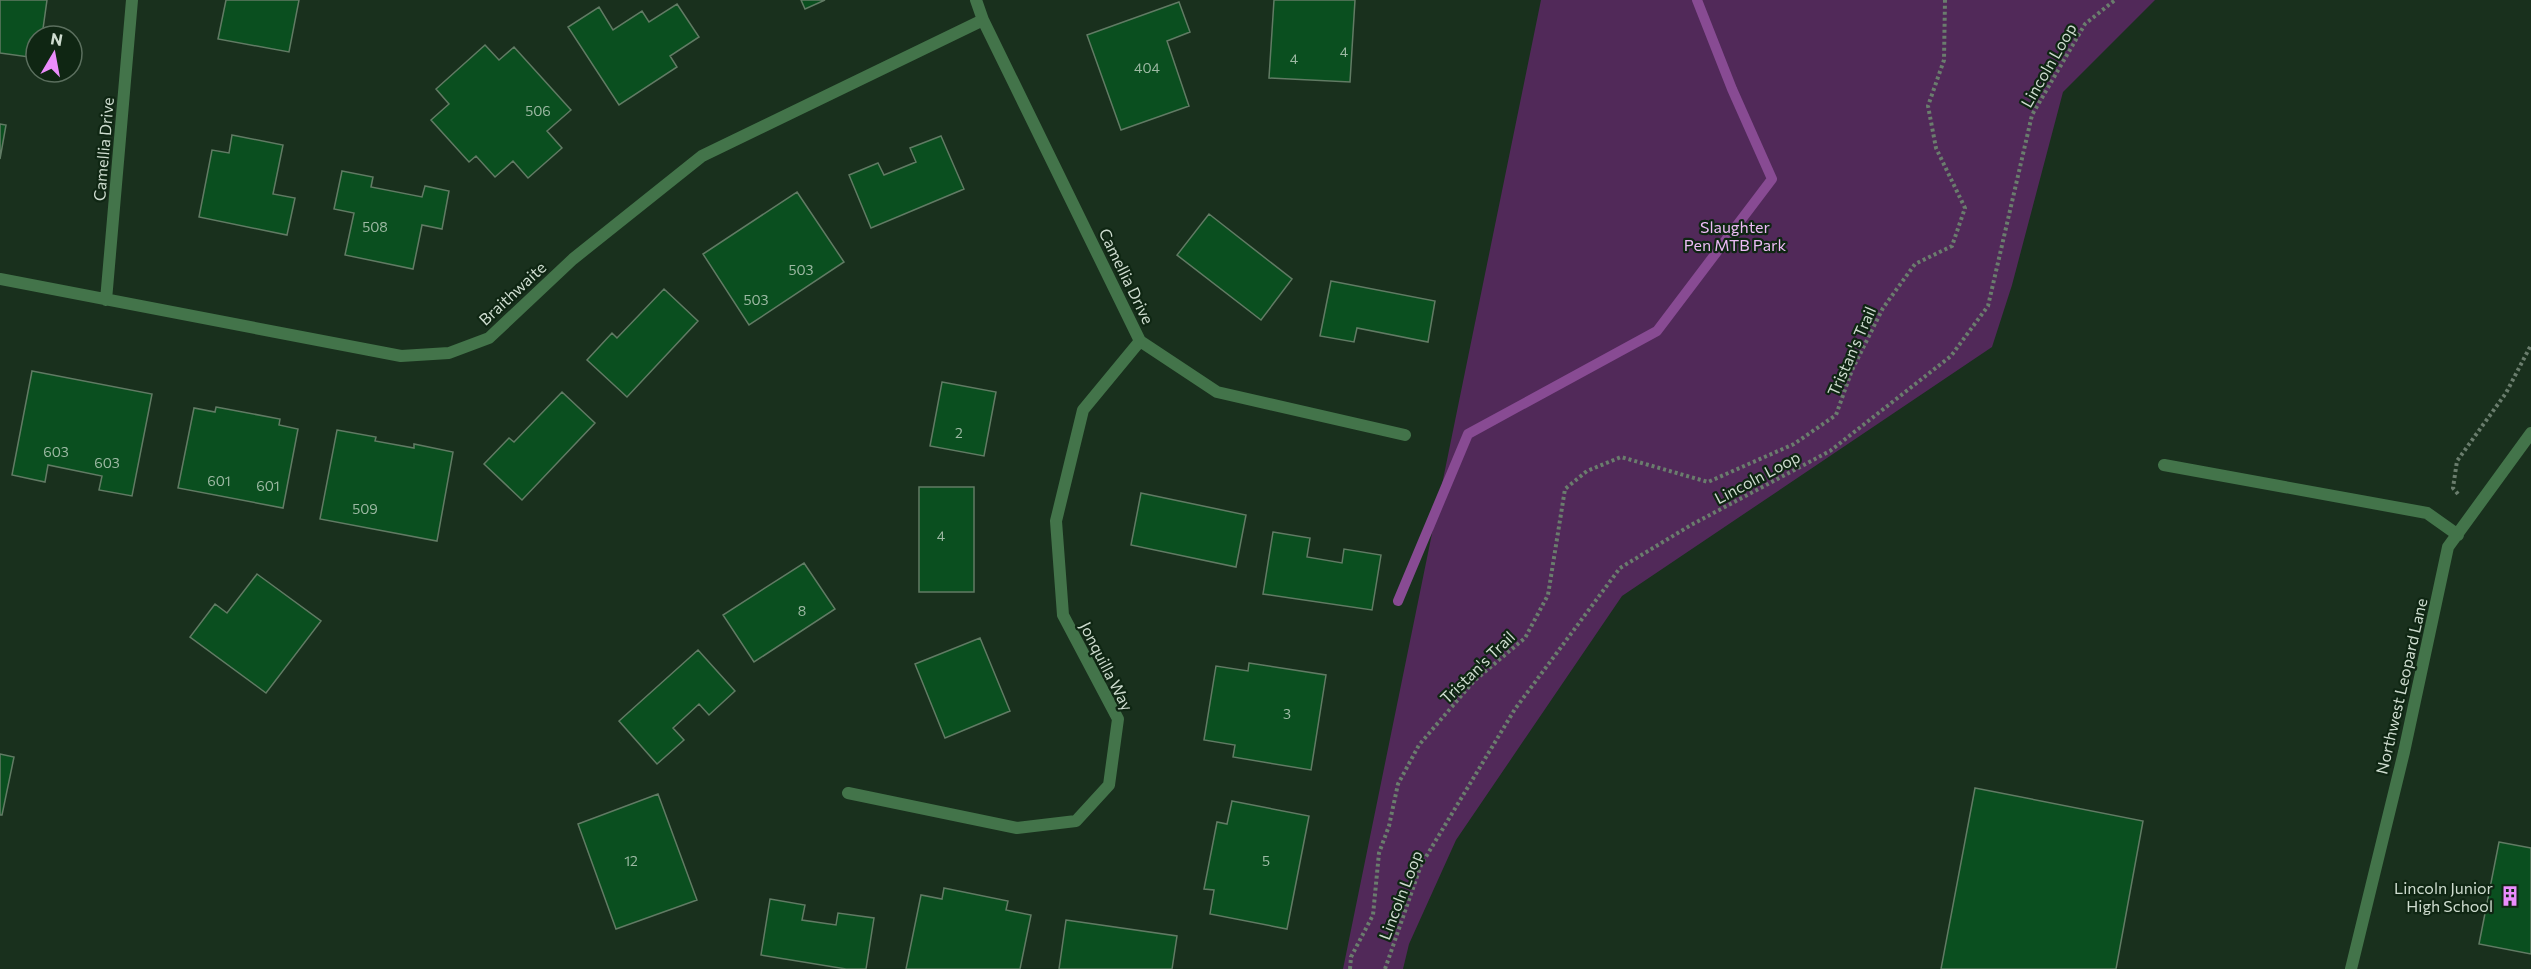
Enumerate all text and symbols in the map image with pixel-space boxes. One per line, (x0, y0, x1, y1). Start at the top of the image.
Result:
street label: Lincoln Loop (2016, 20, 2080, 110)
north arrow (24, 24, 84, 84)
text: N (49, 28, 64, 49)
house number: 4 (1340, 43, 1349, 60)
house number: 4 (1290, 50, 1299, 67)
house number: 404 (1134, 59, 1161, 76)
street label: Camellia Drive (89, 96, 117, 202)
house number: 506 (525, 102, 551, 119)
park label: Slaughter Pen MTB Park (1684, 217, 1786, 254)
house number: 508 (362, 218, 388, 235)
street label: Camellia Drive (1096, 225, 1158, 327)
street label: Braithwaite (475, 257, 549, 329)
house number: 503 (788, 261, 814, 278)
house number: 503 (743, 291, 769, 308)
street label: Tristan's Trail (1823, 303, 1879, 399)
house number: 2 (955, 424, 963, 441)
house number: 603 (43, 443, 69, 460)
street label: Lincoln Loop (1711, 447, 1803, 507)
house number: 603 (94, 454, 120, 471)
house number: 601 (207, 472, 231, 489)
house number: 601 (256, 477, 280, 494)
house number: 509 (352, 500, 378, 517)
house number: 4 (937, 527, 946, 544)
street label: Northwest Leopard Lane (2372, 596, 2430, 776)
house number: 8 (798, 602, 806, 619)
street label: Jonquilla Way (1076, 618, 1138, 714)
street label: Tristan's Trail (1436, 627, 1518, 707)
house number: 3 (1283, 705, 1291, 722)
street label: Lincoln Loop (1374, 848, 1426, 942)
house number: 12 (624, 852, 638, 869)
house number: 5 (1262, 852, 1270, 869)
place label: Lincoln Junior High School (2394, 878, 2494, 915)
building icon: Lincoln Junior High School (2498, 884, 2522, 908)

